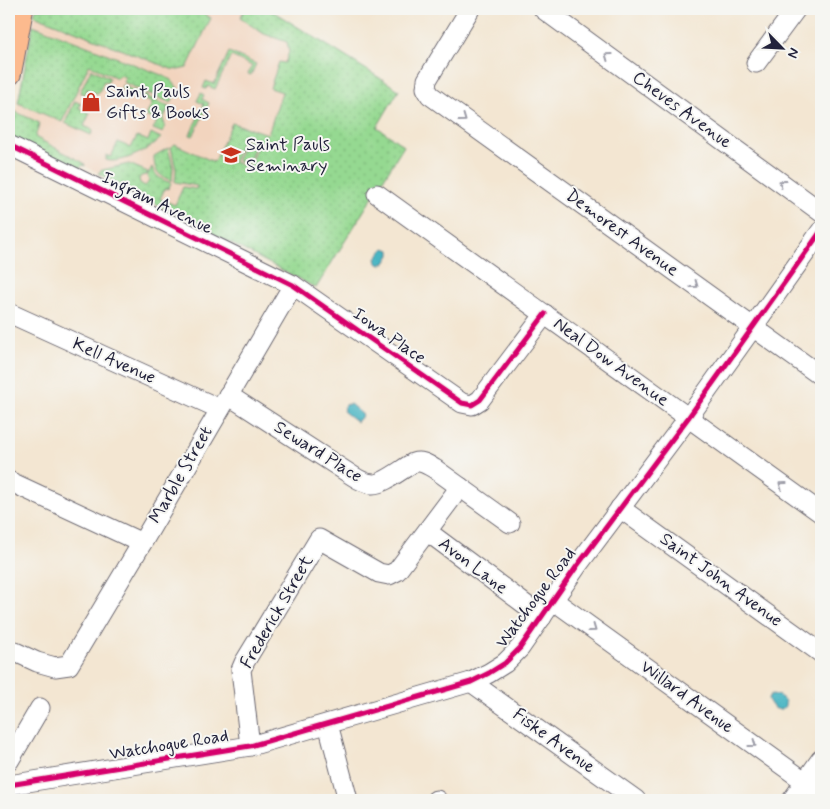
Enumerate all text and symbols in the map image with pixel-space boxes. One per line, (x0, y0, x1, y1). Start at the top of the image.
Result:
north arrow (758, 22, 808, 72)
text: N (783, 45, 803, 61)
one-way arrow (604, 53, 614, 62)
street label: Cheves Avenue (627, 66, 737, 154)
place label: Saint Pauls Gifts & Books (106, 80, 209, 125)
shop icon: Saint Pauls Gifts & Books (80, 91, 102, 113)
one-way arrow (457, 113, 467, 122)
place label: Saint Pauls Seminary (246, 133, 330, 178)
school or university icon: Saint Pauls Seminary (220, 144, 242, 166)
street label: Ingram Avenue (96, 166, 217, 242)
one-way arrow (778, 180, 788, 189)
street label: Demorest Avenue (561, 184, 683, 282)
one-way arrow (689, 279, 699, 288)
street label: Iowa Place (348, 302, 430, 370)
street label: Neal Dow Avenue (548, 312, 674, 412)
street label: Kell Avenue (69, 332, 159, 390)
street label: Seward Place (269, 415, 367, 489)
street label: Marble Street (143, 422, 219, 528)
one-way arrow (778, 482, 788, 491)
street label: Saint John Avenue (655, 527, 787, 633)
street label: Avon Lane (433, 532, 513, 600)
street label: Watchogue Road (490, 543, 582, 653)
street label: Frederick Street (235, 551, 319, 673)
one-way arrow (587, 623, 597, 632)
street label: Willard Avenue (635, 655, 739, 739)
street label: Fiske Avenue (508, 703, 600, 779)
street label: Watchogue Road (108, 724, 230, 766)
one-way arrow (747, 739, 756, 747)

